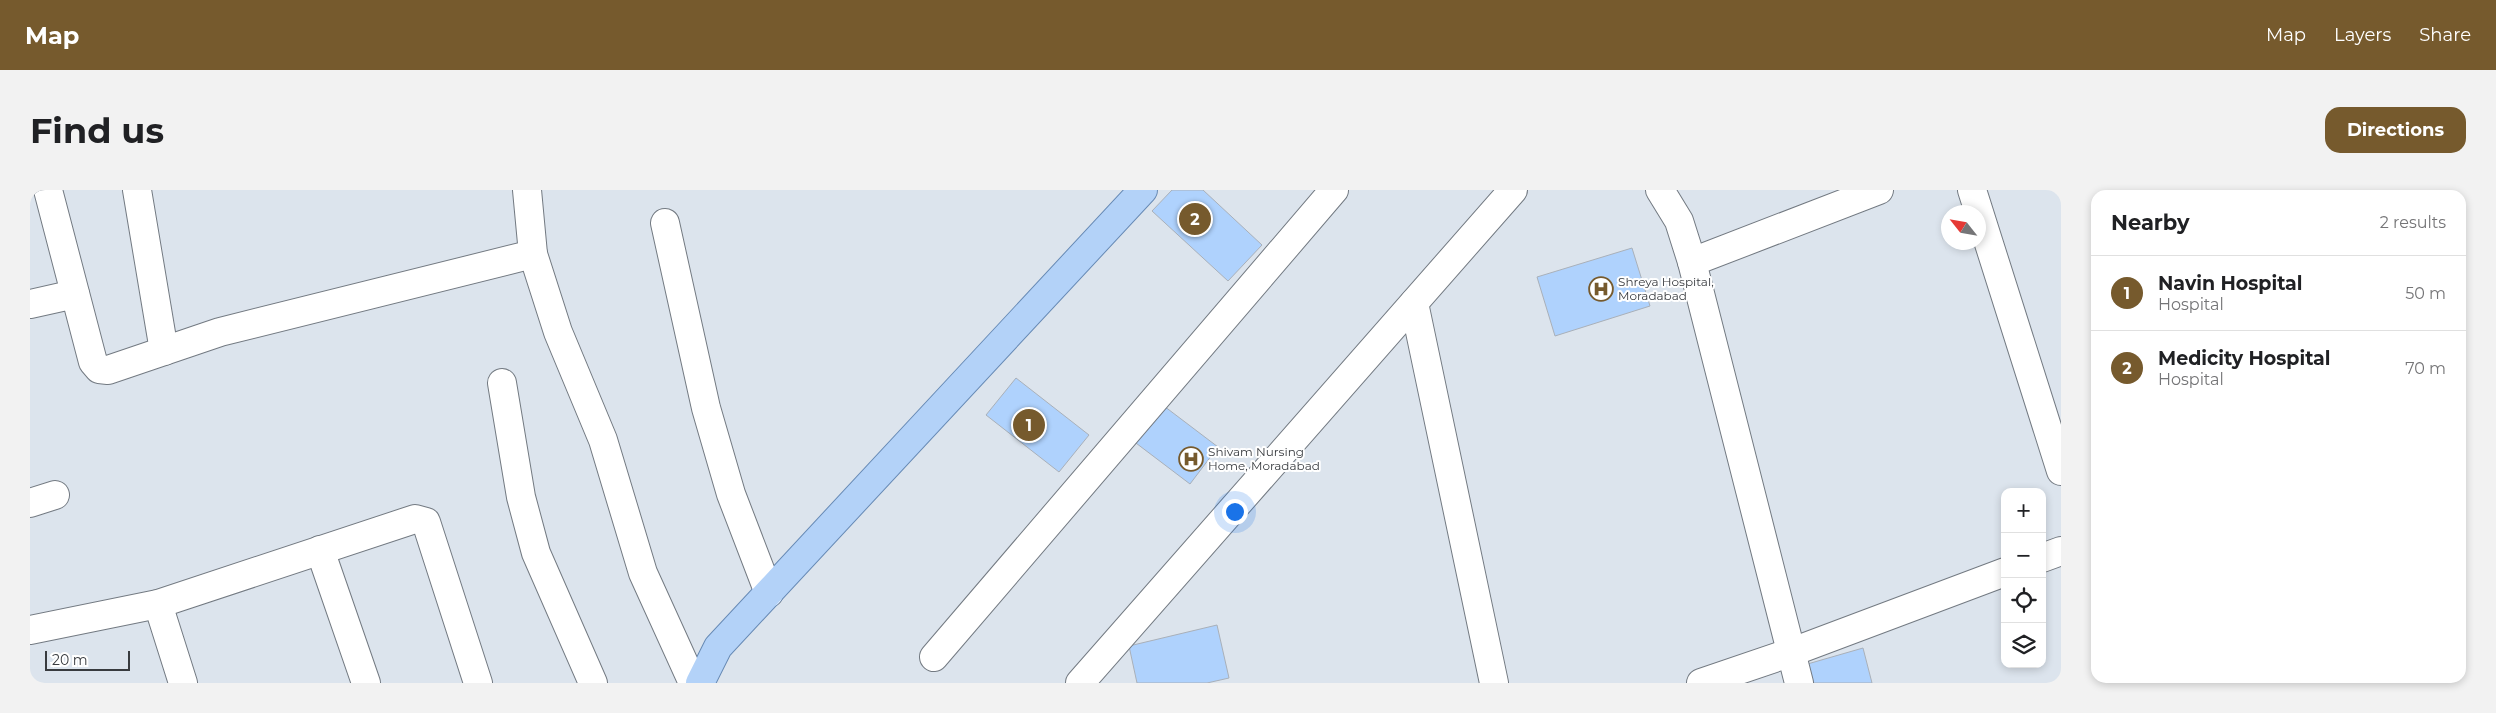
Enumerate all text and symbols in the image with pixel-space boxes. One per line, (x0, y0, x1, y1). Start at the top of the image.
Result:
text: Map (25, 21, 79, 50)
text: Map (2266, 24, 2306, 46)
text: Layers (2334, 24, 2391, 46)
text: Share (2419, 24, 2471, 46)
button: Directions (2325, 107, 2466, 153)
text: Find us (30, 109, 164, 152)
pin: 2 (1179, 200, 1211, 238)
north arrow (1941, 205, 1986, 250)
text: Nearby (2111, 210, 2190, 235)
text: 2 results (2380, 213, 2446, 232)
text: Navin Hospital (2158, 272, 2303, 295)
place label: Shreya Hospital, Moradabad (1618, 274, 1714, 303)
hospital icon: Shreya Hospital, Moradabad (1588, 276, 1614, 302)
text: 1 (2124, 284, 2130, 303)
text: 50 m (2405, 284, 2446, 303)
text: Hospital (2158, 295, 2224, 314)
text: Medicity Hospital (2158, 347, 2331, 370)
text: 2 (2122, 359, 2132, 378)
text: 70 m (2405, 359, 2446, 378)
text: Hospital (2158, 370, 2224, 389)
pin: 1 (1013, 406, 1045, 444)
place label: Shivam Nursing Home, Moradabad (1208, 444, 1320, 473)
hospital icon: Shivam Nursing Home, Moradabad (1178, 446, 1204, 472)
map controls (2001, 488, 2046, 668)
button: + (2001, 488, 2046, 533)
your location (1222, 499, 1248, 525)
button: − (2001, 533, 2046, 578)
button: locate (2001, 578, 2046, 623)
button: layers (2001, 623, 2046, 668)
scale bar (45, 648, 130, 671)
text: 20 m (52, 651, 88, 669)

